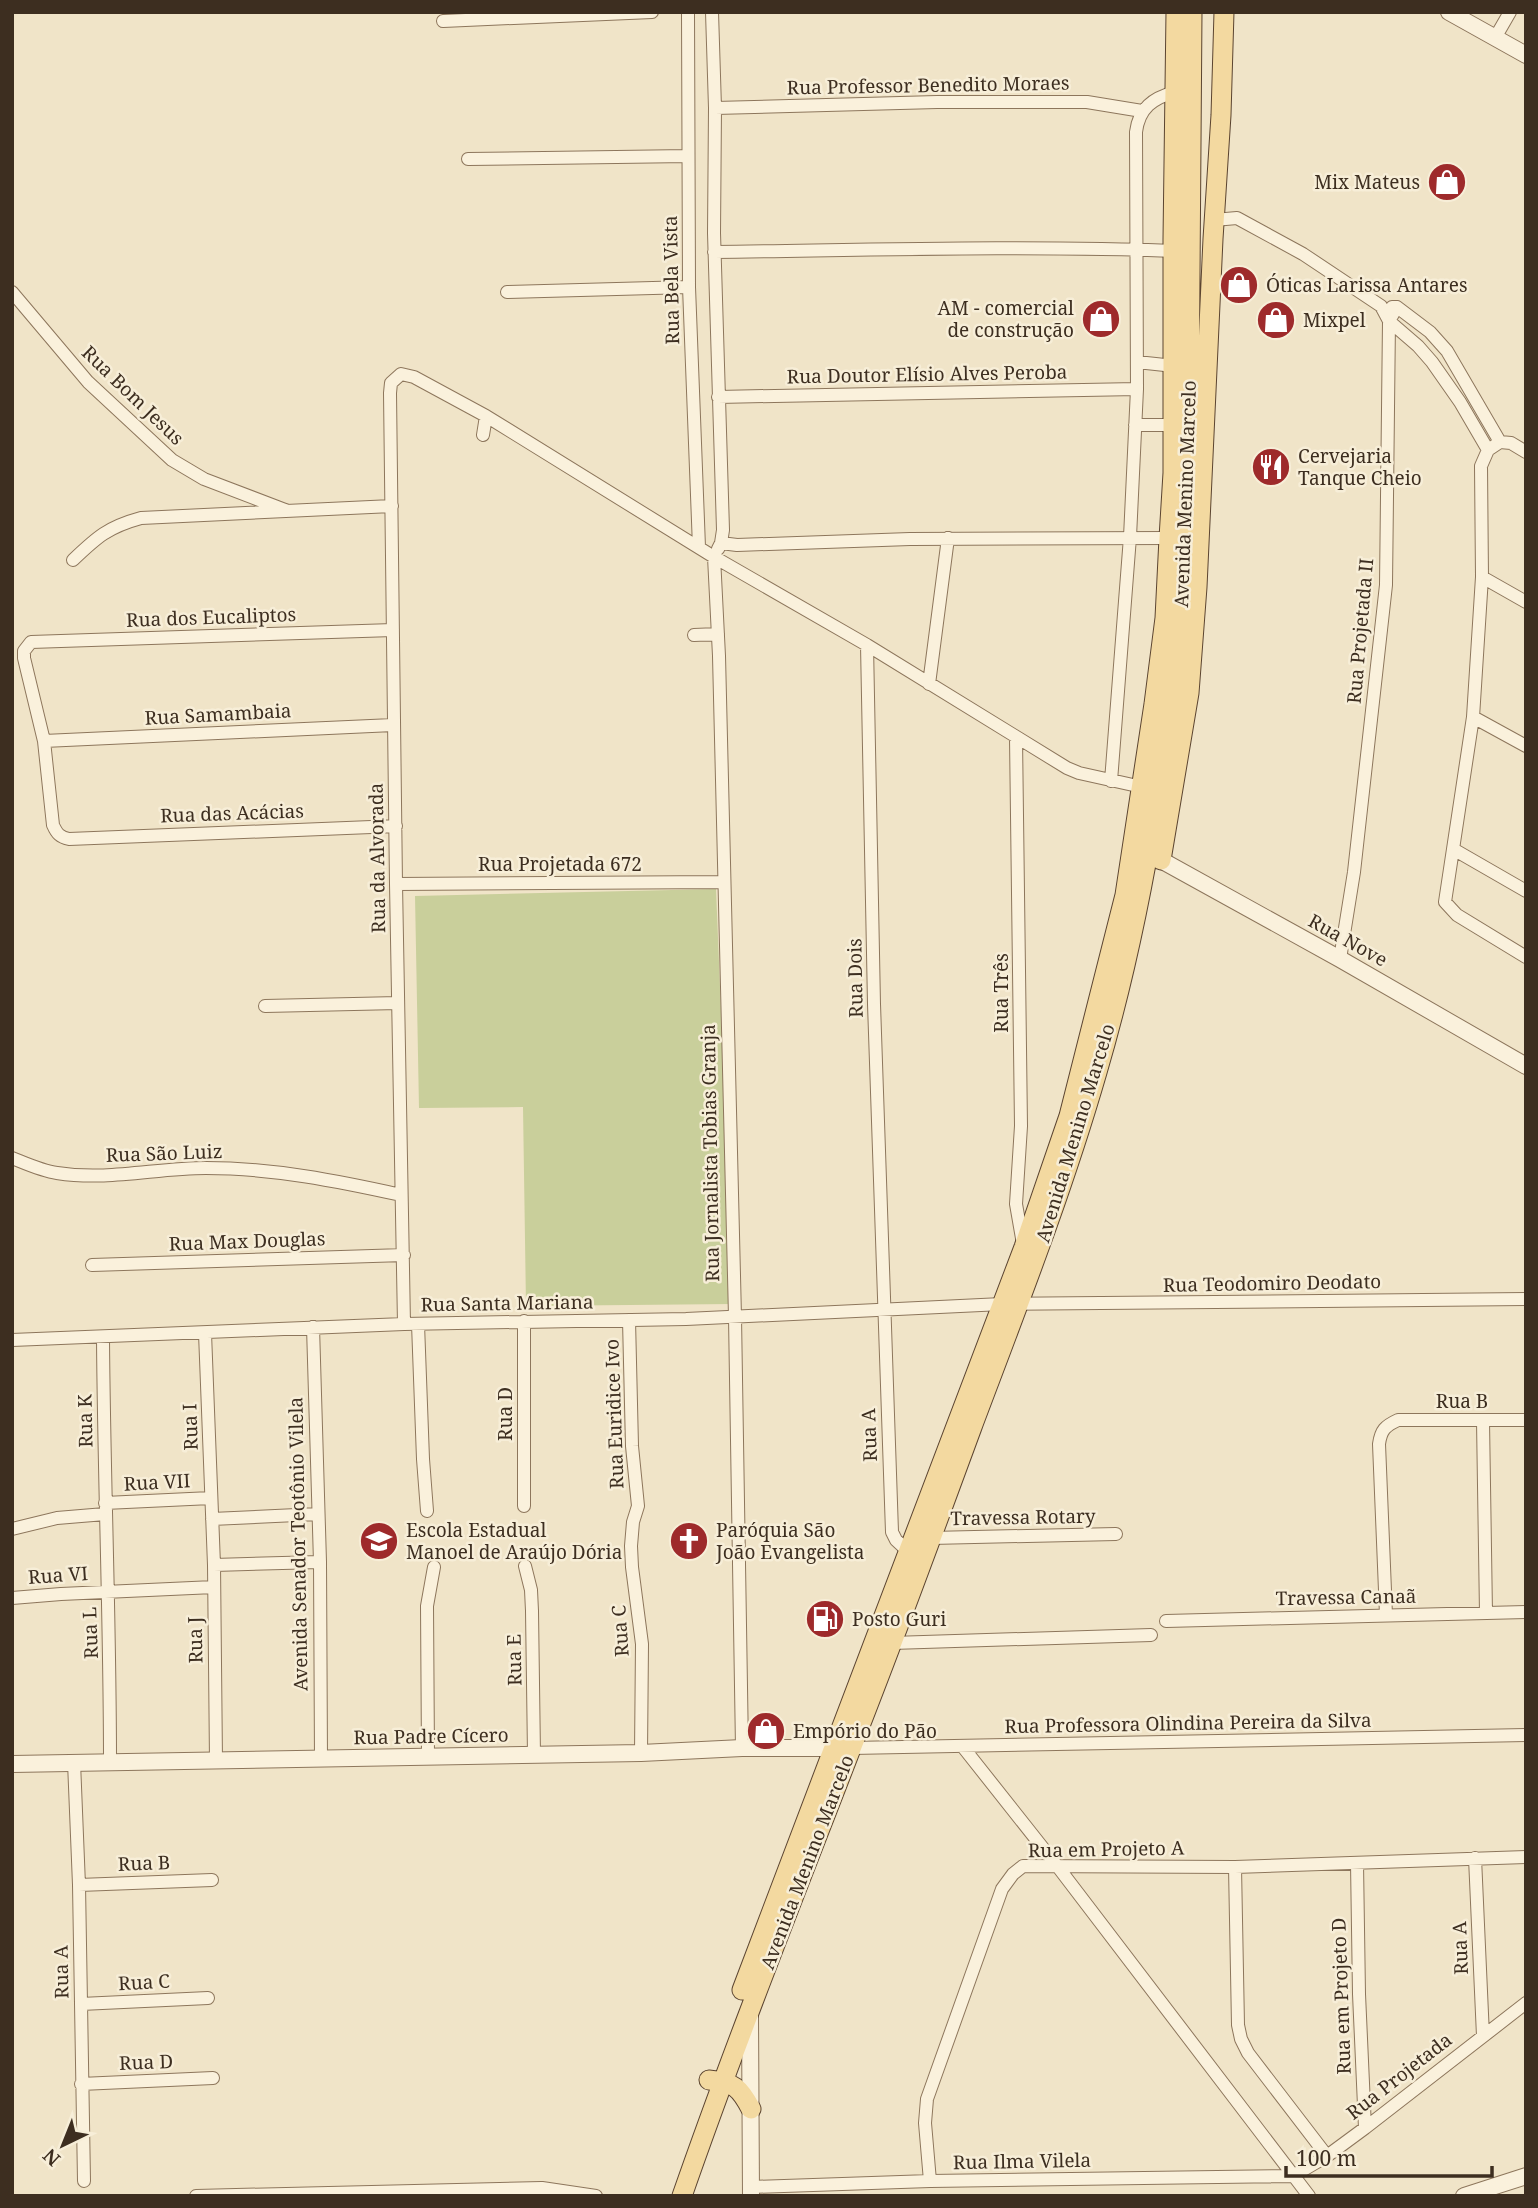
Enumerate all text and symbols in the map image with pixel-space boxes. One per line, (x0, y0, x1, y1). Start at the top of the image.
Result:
street label: Rua Professor Benedito Moraes (786, 70, 1070, 100)
shop icon: Mix Mateus (1426, 161, 1468, 203)
place label: Mix Mateus (1314, 169, 1420, 195)
street label: Rua Bela Vista (657, 215, 685, 345)
shop icon: Óticas Larissa Antares (1218, 264, 1260, 306)
place label: Óticas Larissa Antares (1266, 272, 1467, 298)
place label: AM - comercial de construção (938, 295, 1074, 343)
shop icon: AM - comercial de construção (1080, 298, 1122, 340)
shop icon: Mixpel (1255, 299, 1297, 341)
place label: Mixpel (1303, 307, 1366, 333)
street label: Rua Bom Jesus (76, 340, 190, 450)
street label: Rua Doutor Elísio Alves Peroba (786, 359, 1068, 389)
street label: Avenida Menino Marcelo (1168, 380, 1202, 608)
place label: Cervejaria Tanque Cheio (1298, 443, 1422, 491)
restaurant icon: Cervejaria Tanque Cheio (1250, 446, 1292, 488)
street label: Rua Projetada II (1341, 557, 1379, 705)
street label: Rua dos Eucaliptos (126, 601, 296, 633)
street label: Rua Samambaia (144, 697, 292, 731)
street label: Rua da Alvorada (363, 783, 391, 933)
street label: Rua das Acácias (160, 797, 304, 829)
street label: Rua Projetada 672 (478, 851, 642, 877)
street label: Rua Nove (1304, 908, 1392, 972)
street label: Rua Dois (841, 938, 869, 1018)
street label: Rua Três (988, 953, 1014, 1033)
street label: Avenida Menino Marcelo (1029, 1020, 1121, 1246)
street label: Rua Jornalista Tobias Granja (695, 1024, 725, 1282)
street label: Rua São Luiz (105, 1138, 223, 1168)
street label: Rua Max Douglas (168, 1225, 326, 1257)
street label: Rua Teodomiro Deodato (1163, 1268, 1381, 1298)
street label: Rua Santa Mariana (420, 1288, 594, 1318)
street label: Rua Euridice Ivo (598, 1338, 630, 1490)
street label: Rua D (492, 1387, 518, 1441)
street label: Rua B (1436, 1388, 1488, 1414)
street label: Rua K (72, 1393, 98, 1448)
street label: Avenida Senador Teotônio Vilela (282, 1397, 314, 1691)
street label: Rua I (176, 1403, 204, 1451)
street label: Rua A (855, 1407, 883, 1462)
street label: Rua VII (123, 1467, 191, 1497)
street label: Travessa Rotary (950, 1503, 1096, 1531)
place label: Escola Estadual Manoel de Araújo Dória (406, 1517, 622, 1565)
place label: Paróquia São João Evangelista (715, 1517, 864, 1565)
school or university icon: Escola Estadual Manoel de Araújo Dória (358, 1520, 400, 1562)
church icon: Paróquia São João Evangelista (668, 1520, 710, 1562)
street label: Rua VI (27, 1560, 89, 1590)
street label: Travessa Canaã (1275, 1583, 1417, 1611)
fuel station icon: Posto Guri (804, 1598, 846, 1640)
street label: Rua C (605, 1604, 635, 1658)
street label: Rua L (76, 1606, 104, 1659)
place label: Posto Guri (852, 1606, 946, 1632)
street label: Rua J (182, 1616, 208, 1664)
street label: Rua E (501, 1634, 527, 1686)
street label: Rua Professora Olindina Pereira da Silva (1004, 1707, 1372, 1739)
shop icon: Empório do Pão (745, 1710, 787, 1752)
place label: Empório do Pão (793, 1718, 937, 1744)
street label: Rua Padre Cícero (353, 1722, 509, 1750)
street label: Avenida Menino Marcelo (754, 1751, 860, 1973)
street label: Rua em Projeto A (1028, 1835, 1185, 1863)
street label: Rua B (117, 1849, 171, 1877)
street label: Rua em Projeto D (1325, 1917, 1357, 2075)
street label: Rua A (1446, 1920, 1474, 1975)
street label: Rua A (48, 1944, 74, 1999)
street label: Rua C (117, 1968, 171, 1996)
street label: Rua Projetada (1341, 2027, 1457, 2125)
street label: Rua D (119, 2048, 173, 2076)
north arrow (28, 2110, 98, 2180)
scale bar (1286, 2134, 1492, 2178)
text: N (37, 2143, 66, 2172)
text: 100 m (1296, 2144, 1357, 2172)
street label: Rua Ilma Vilela (953, 2147, 1091, 2175)

